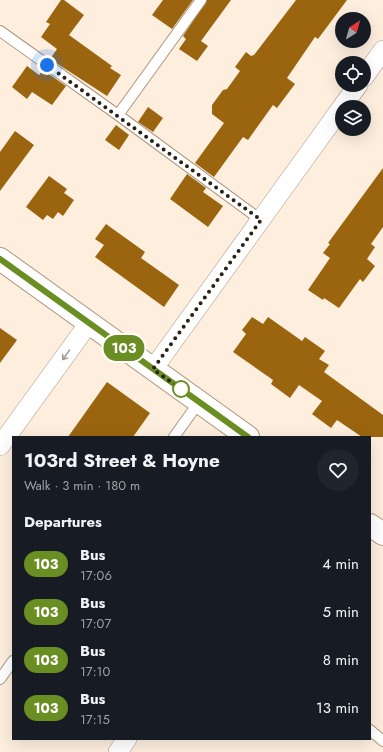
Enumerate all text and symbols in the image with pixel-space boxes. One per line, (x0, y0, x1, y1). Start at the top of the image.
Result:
north arrow (335, 12, 371, 48)
map controls (335, 12, 371, 136)
your location (37, 55, 57, 75)
button: locate (335, 56, 371, 92)
button: layers (335, 100, 371, 136)
line badge: 103 (101, 335, 147, 361)
text: 103 (111, 338, 137, 358)
one-way arrow (62, 349, 70, 360)
unlabelled marker (172, 380, 190, 398)
text: 103rd Street & Hoyne (24, 447, 220, 474)
button: heart (317, 449, 359, 491)
text: Walk · 3 min · 180 m (24, 476, 140, 495)
text: Departures (24, 511, 102, 533)
text: Bus (80, 544, 105, 566)
text: 4 min (322, 553, 359, 575)
text: 103 (33, 554, 59, 574)
text: 17:06 (80, 566, 112, 585)
text: Bus (80, 592, 105, 614)
text: 5 min (323, 601, 359, 623)
text: 103 (33, 602, 59, 622)
text: 17:07 (80, 614, 111, 633)
text: Bus (80, 640, 105, 662)
text: 8 min (323, 649, 359, 671)
text: 103 (33, 650, 59, 670)
text: 17:10 (80, 662, 110, 681)
text: Bus (80, 688, 105, 710)
text: 13 min (316, 697, 359, 719)
text: 103 (33, 698, 59, 718)
text: 17:15 (80, 710, 110, 729)

